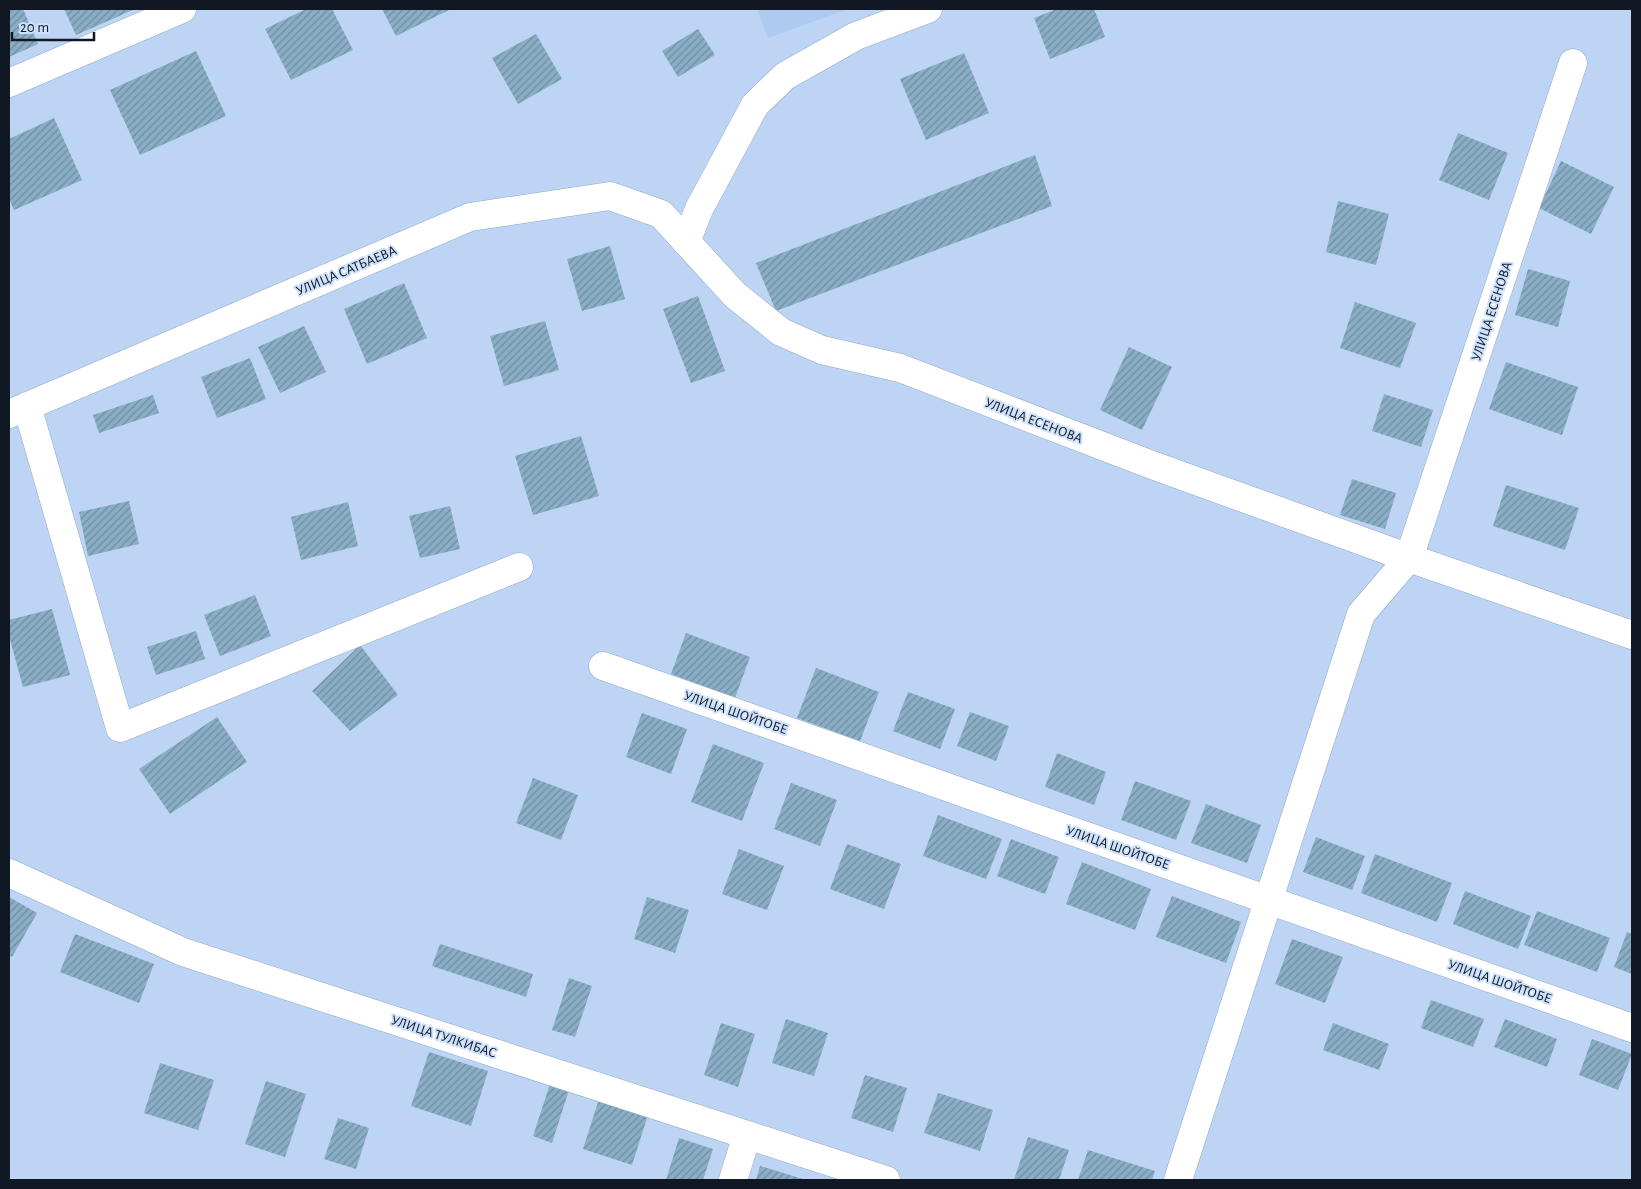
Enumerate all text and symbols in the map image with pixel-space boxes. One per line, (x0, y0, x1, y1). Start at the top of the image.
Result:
scale bar (12, 10, 95, 42)
text: 20 m (20, 20, 49, 35)
street label: УЛИЦА САТБАЕВА (294, 243, 399, 298)
street label: УЛИЦА ЕСЕНОВА (1469, 260, 1515, 363)
street label: УЛИЦА ЕСЕНОВА (983, 396, 1084, 446)
street label: УЛИЦА ШОЙТОБЕ (682, 688, 790, 737)
street label: УЛИЦА ШОЙТОБЕ (1064, 823, 1172, 872)
street label: УЛИЦА ШОЙТОБЕ (1446, 957, 1554, 1006)
street label: УЛИЦА ТУЛКИБАС (389, 1013, 498, 1061)

